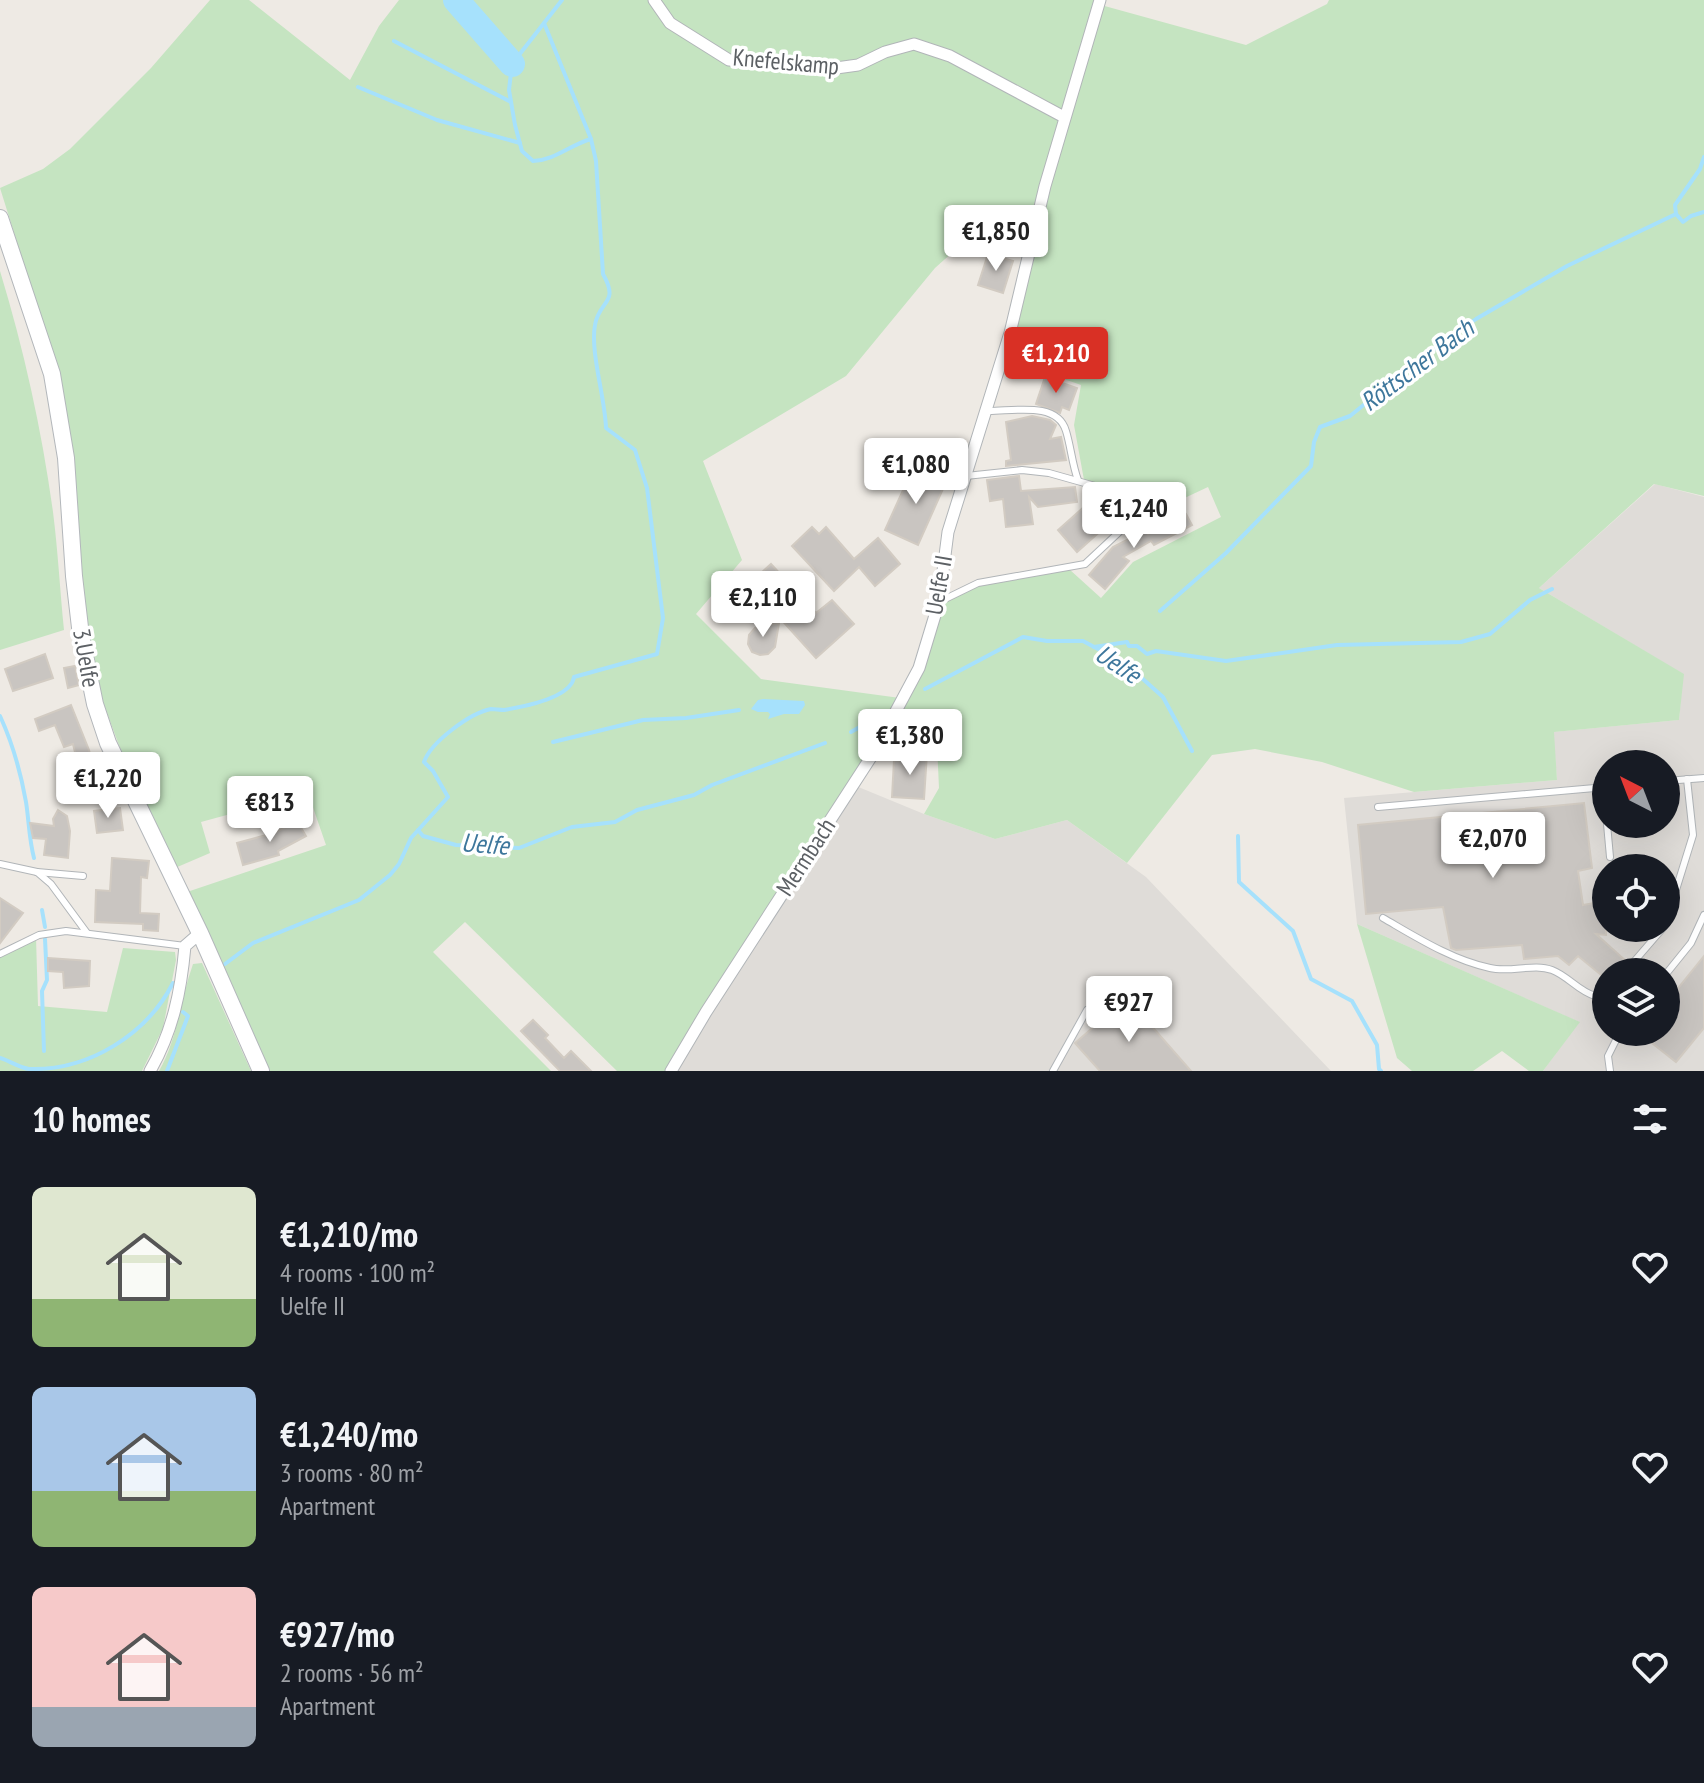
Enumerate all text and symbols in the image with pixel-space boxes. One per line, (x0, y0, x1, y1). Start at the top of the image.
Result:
street label: Knefelskamp (732, 41, 840, 82)
pin: €1,850 (931, 205, 1061, 273)
text: €1,850 (962, 214, 1030, 247)
water label: Röttscher Bach (1354, 310, 1481, 418)
pin: €1,210 (991, 327, 1121, 395)
text: €1,210 (1022, 336, 1090, 369)
pin: €1,080 (851, 438, 981, 506)
text: €1,080 (882, 447, 950, 480)
pin: €1,240 (1069, 482, 1199, 550)
text: €1,240 (1100, 491, 1168, 524)
street label: Uelfe II (918, 553, 959, 617)
pin: €2,110 (698, 571, 828, 639)
text: €2,110 (729, 580, 797, 613)
street label: 3.Uelfe (66, 626, 107, 690)
water label: Uelfe (1089, 637, 1149, 692)
pin: €1,380 (845, 709, 975, 777)
text: €1,380 (876, 718, 944, 751)
north arrow (1592, 750, 1680, 838)
map controls (1592, 750, 1680, 1046)
pin: €1,220 (43, 752, 173, 820)
text: €1,220 (74, 761, 142, 794)
pin: €813 (223, 776, 317, 844)
text: €813 (245, 785, 295, 818)
street label: Mermbach (769, 812, 842, 901)
pin: €2,070 (1428, 812, 1558, 880)
text: €2,070 (1459, 821, 1527, 854)
water label: Uelfe (460, 825, 512, 862)
button: locate (1592, 854, 1680, 942)
button: layers (1592, 958, 1680, 1046)
pin: €927 (1082, 976, 1176, 1044)
text: €927 (1104, 985, 1154, 1018)
text: 10 homes (32, 1097, 151, 1141)
icon: filters (1628, 1097, 1672, 1141)
text: €1,210/mo (280, 1212, 418, 1256)
icon: home (96, 1219, 192, 1315)
icon: heart (1628, 1245, 1672, 1289)
text: 4 rooms · 100 m² (280, 1256, 435, 1289)
text: Uelfe II (280, 1289, 345, 1322)
text: €1,240/mo (280, 1412, 418, 1456)
icon: home (96, 1419, 192, 1515)
icon: heart (1628, 1445, 1672, 1489)
text: 3 rooms · 80 m² (280, 1456, 424, 1489)
text: Apartment (280, 1489, 375, 1522)
text: €927/mo (280, 1612, 395, 1656)
icon: home (96, 1619, 192, 1715)
icon: heart (1628, 1645, 1672, 1689)
text: 2 rooms · 56 m² (280, 1656, 424, 1689)
text: Apartment (280, 1689, 375, 1722)

